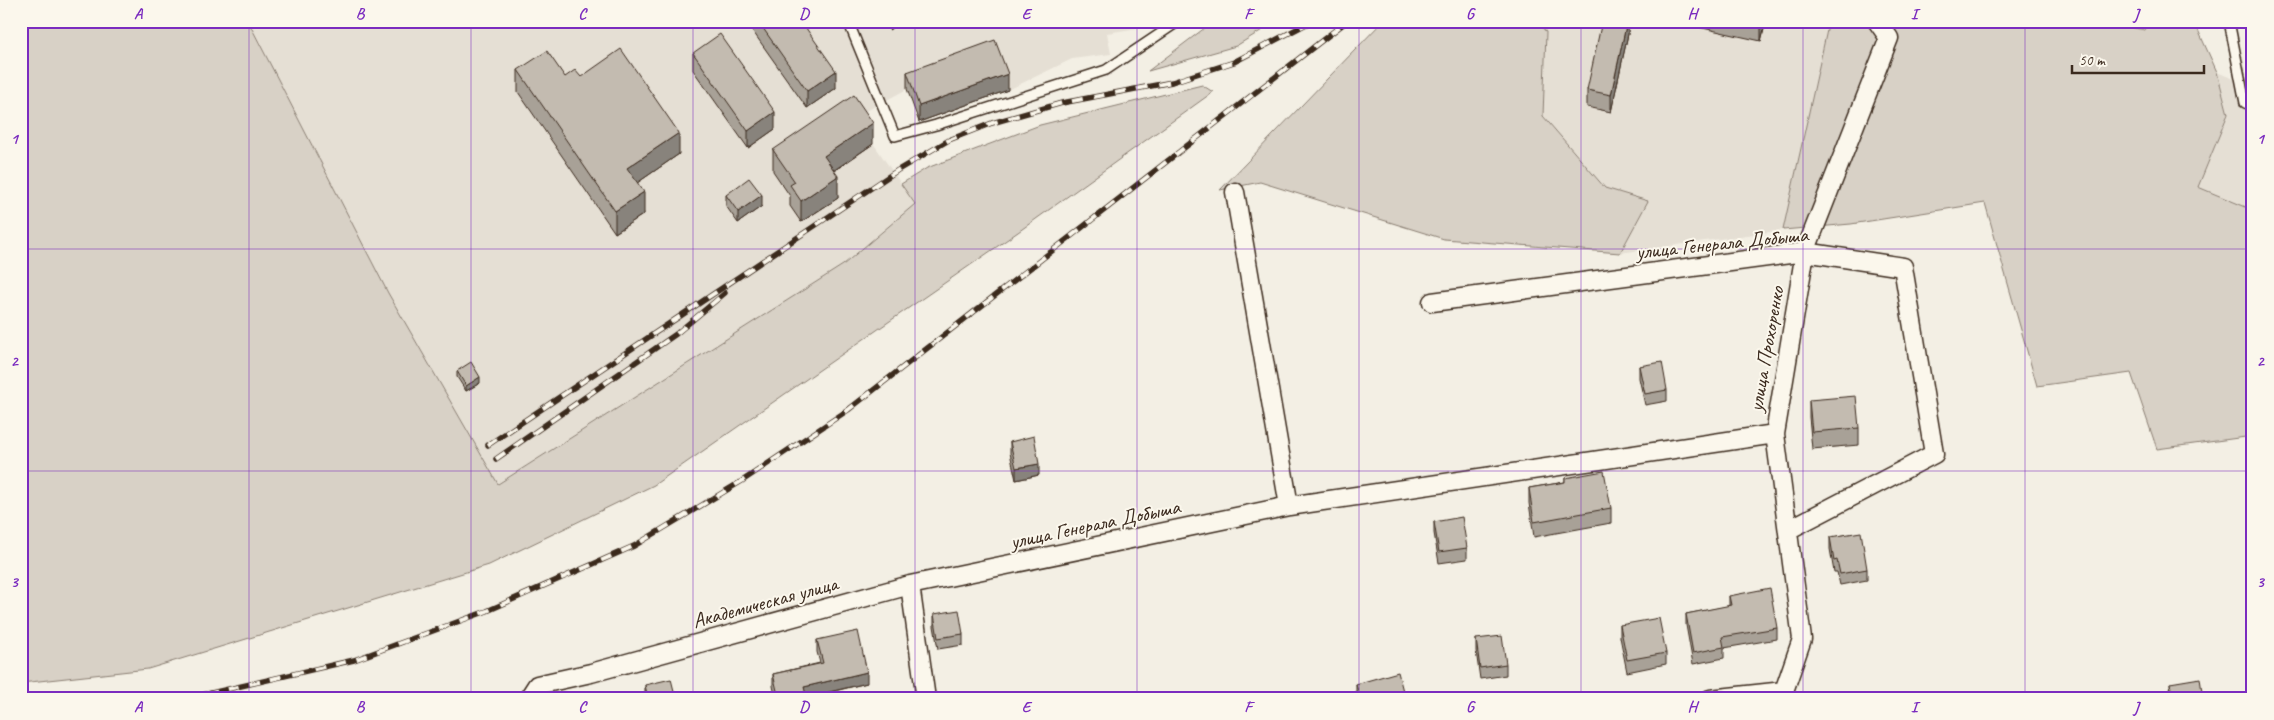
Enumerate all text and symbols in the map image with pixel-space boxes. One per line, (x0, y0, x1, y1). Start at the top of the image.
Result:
text: A (134, 4, 144, 24)
text: B (356, 4, 366, 24)
text: C (578, 4, 588, 24)
text: D (799, 4, 810, 24)
text: E (1022, 4, 1033, 24)
text: F (1244, 4, 1255, 24)
text: G (1466, 4, 1476, 24)
text: H (1687, 4, 1699, 24)
text: I (1911, 4, 1921, 24)
text: J (2132, 4, 2141, 24)
scale bar (2072, 42, 2204, 74)
text: 50 m (2079, 51, 2106, 70)
text: 1 (10, 129, 19, 149)
text: 1 (2256, 129, 2265, 149)
street label: улица Генерала Добыша (1633, 221, 1811, 265)
street label: улица Прохоренко (1742, 283, 1790, 416)
text: 2 (10, 351, 19, 371)
text: 2 (2256, 351, 2265, 371)
street label: улица Генерала Добыша (1006, 493, 1184, 555)
street label: Академическая улица (690, 570, 843, 634)
text: 3 (10, 572, 19, 592)
text: 3 (2256, 572, 2265, 592)
text: A (134, 697, 144, 717)
text: B (356, 697, 366, 717)
text: C (578, 697, 588, 717)
text: D (799, 697, 810, 717)
text: E (1022, 697, 1033, 717)
text: F (1244, 697, 1255, 717)
text: G (1466, 697, 1476, 717)
text: H (1687, 697, 1699, 717)
text: I (1911, 697, 1921, 717)
text: J (2132, 697, 2141, 717)

